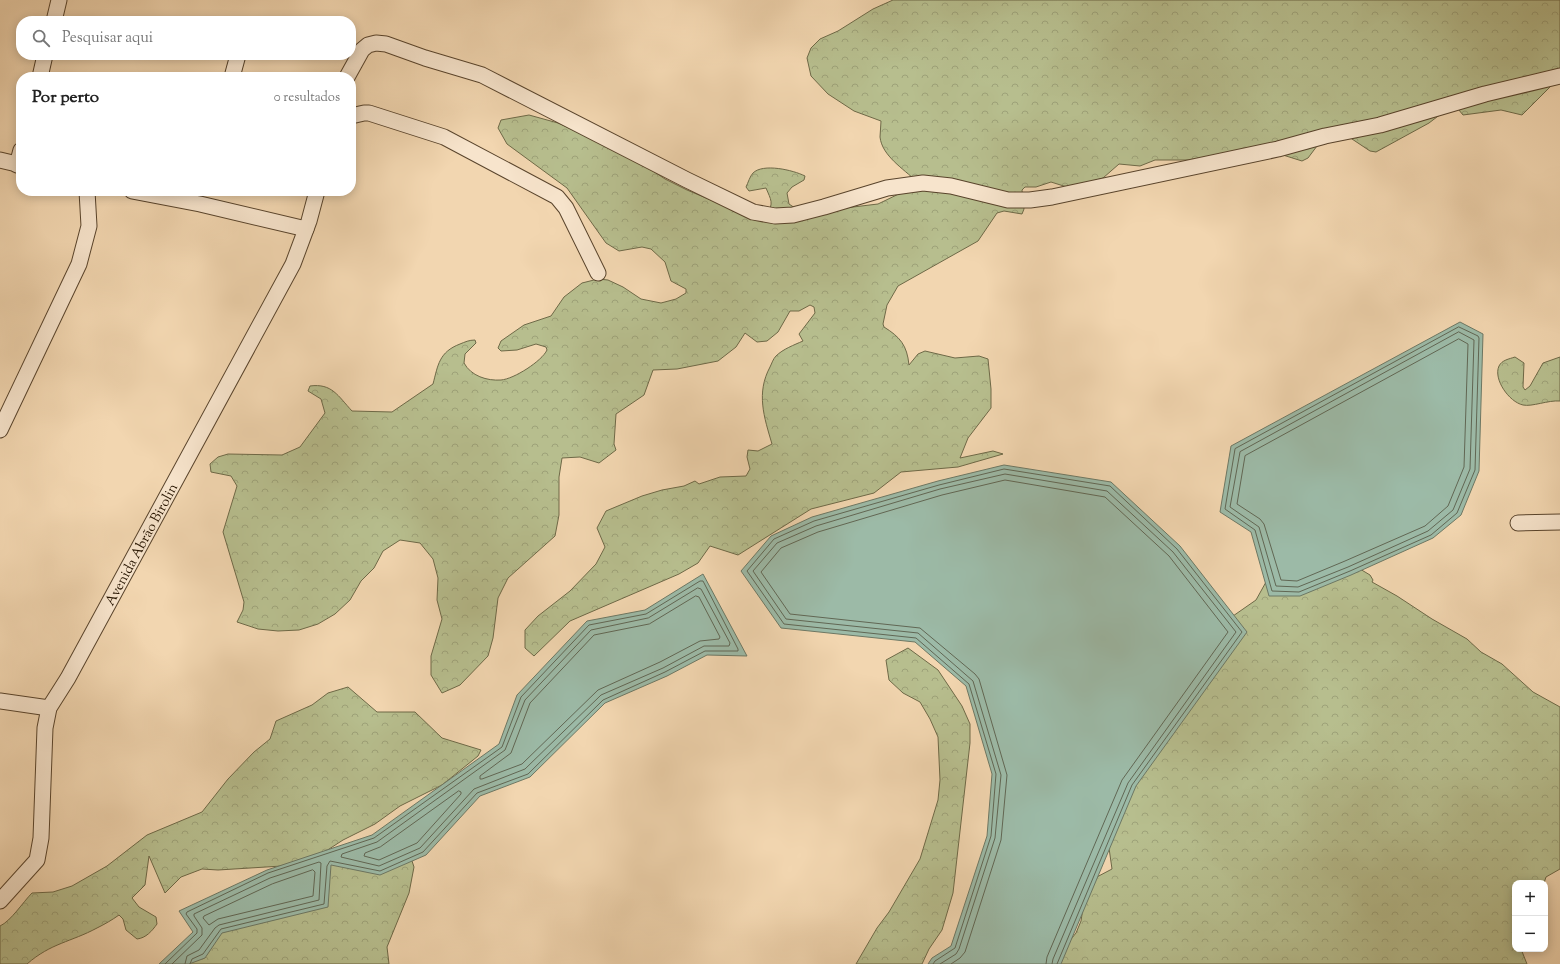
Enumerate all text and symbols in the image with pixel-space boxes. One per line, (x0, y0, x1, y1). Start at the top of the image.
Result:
search box (16, 16, 356, 60)
icon: search (30, 27, 52, 49)
text: Pesquisar aqui (62, 28, 153, 49)
text: Por perto (32, 86, 99, 110)
text: 0 resultados (274, 89, 340, 107)
street label: Avenida Abrão Birolin (101, 480, 184, 610)
map controls (1512, 880, 1548, 952)
button: + (1512, 880, 1548, 916)
button: − (1512, 916, 1548, 952)

